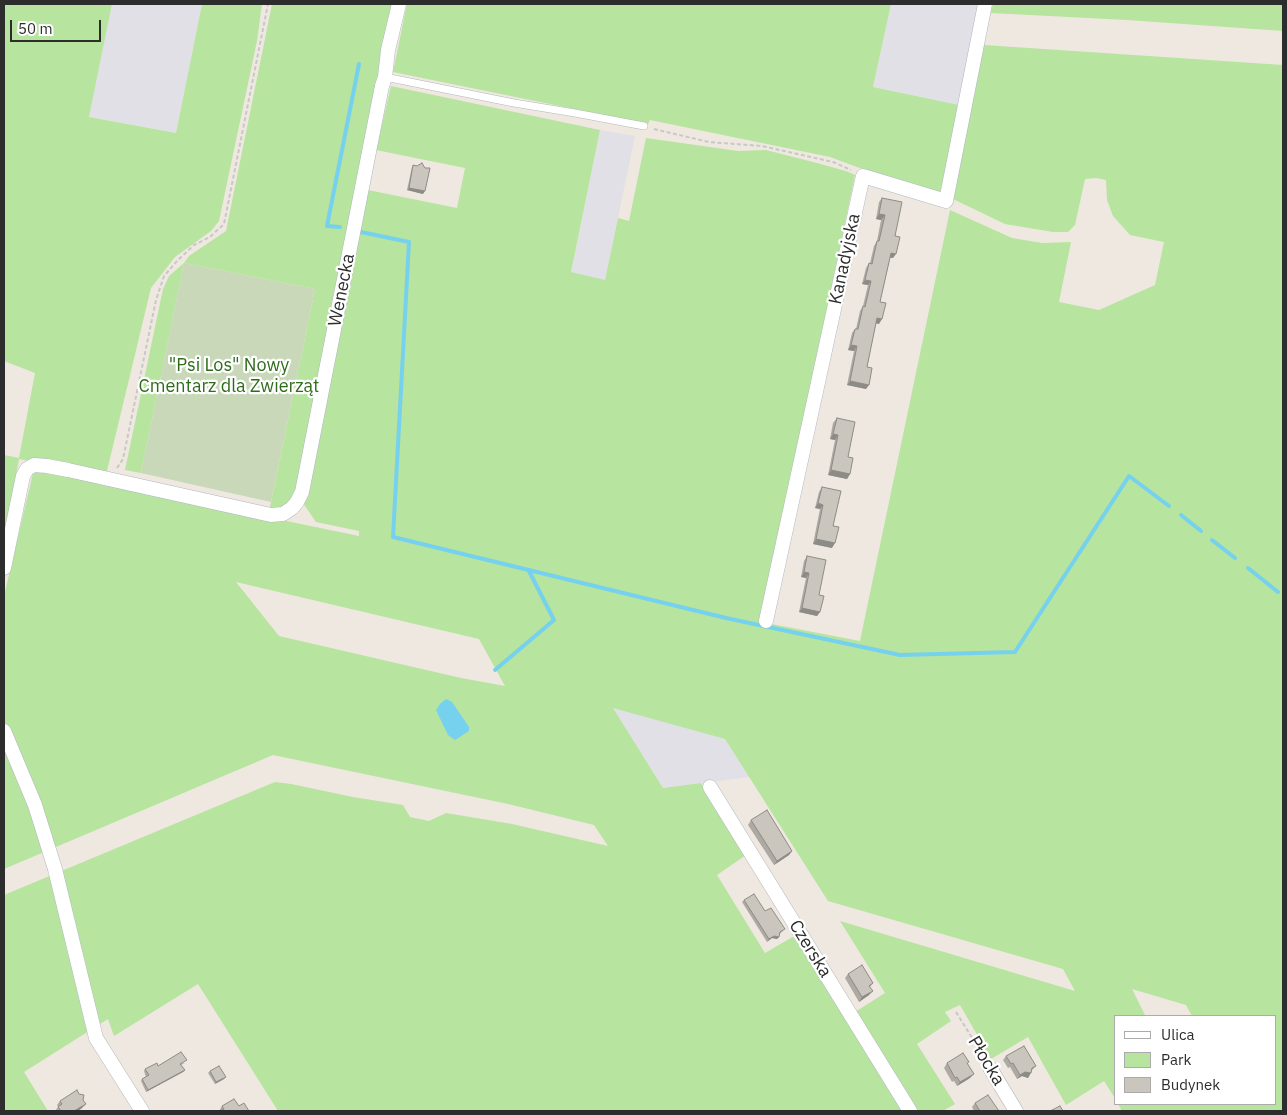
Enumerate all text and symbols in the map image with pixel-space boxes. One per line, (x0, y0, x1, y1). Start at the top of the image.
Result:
scale bar (12, 10, 104, 42)
text: 50 m (18, 19, 53, 38)
street label: Kanadyjska (825, 212, 865, 306)
street label: Wenecka (324, 252, 360, 328)
park label: "Psi Los" Nowy Cmentarz dla Zwierząt (139, 355, 319, 398)
street label: Czerska (784, 916, 836, 982)
legend (1114, 1015, 1277, 1105)
text: Ulica (1161, 1025, 1195, 1044)
street label: Płocka (963, 1032, 1009, 1090)
text: Park (1161, 1050, 1191, 1069)
text: Budynek (1161, 1075, 1220, 1094)

